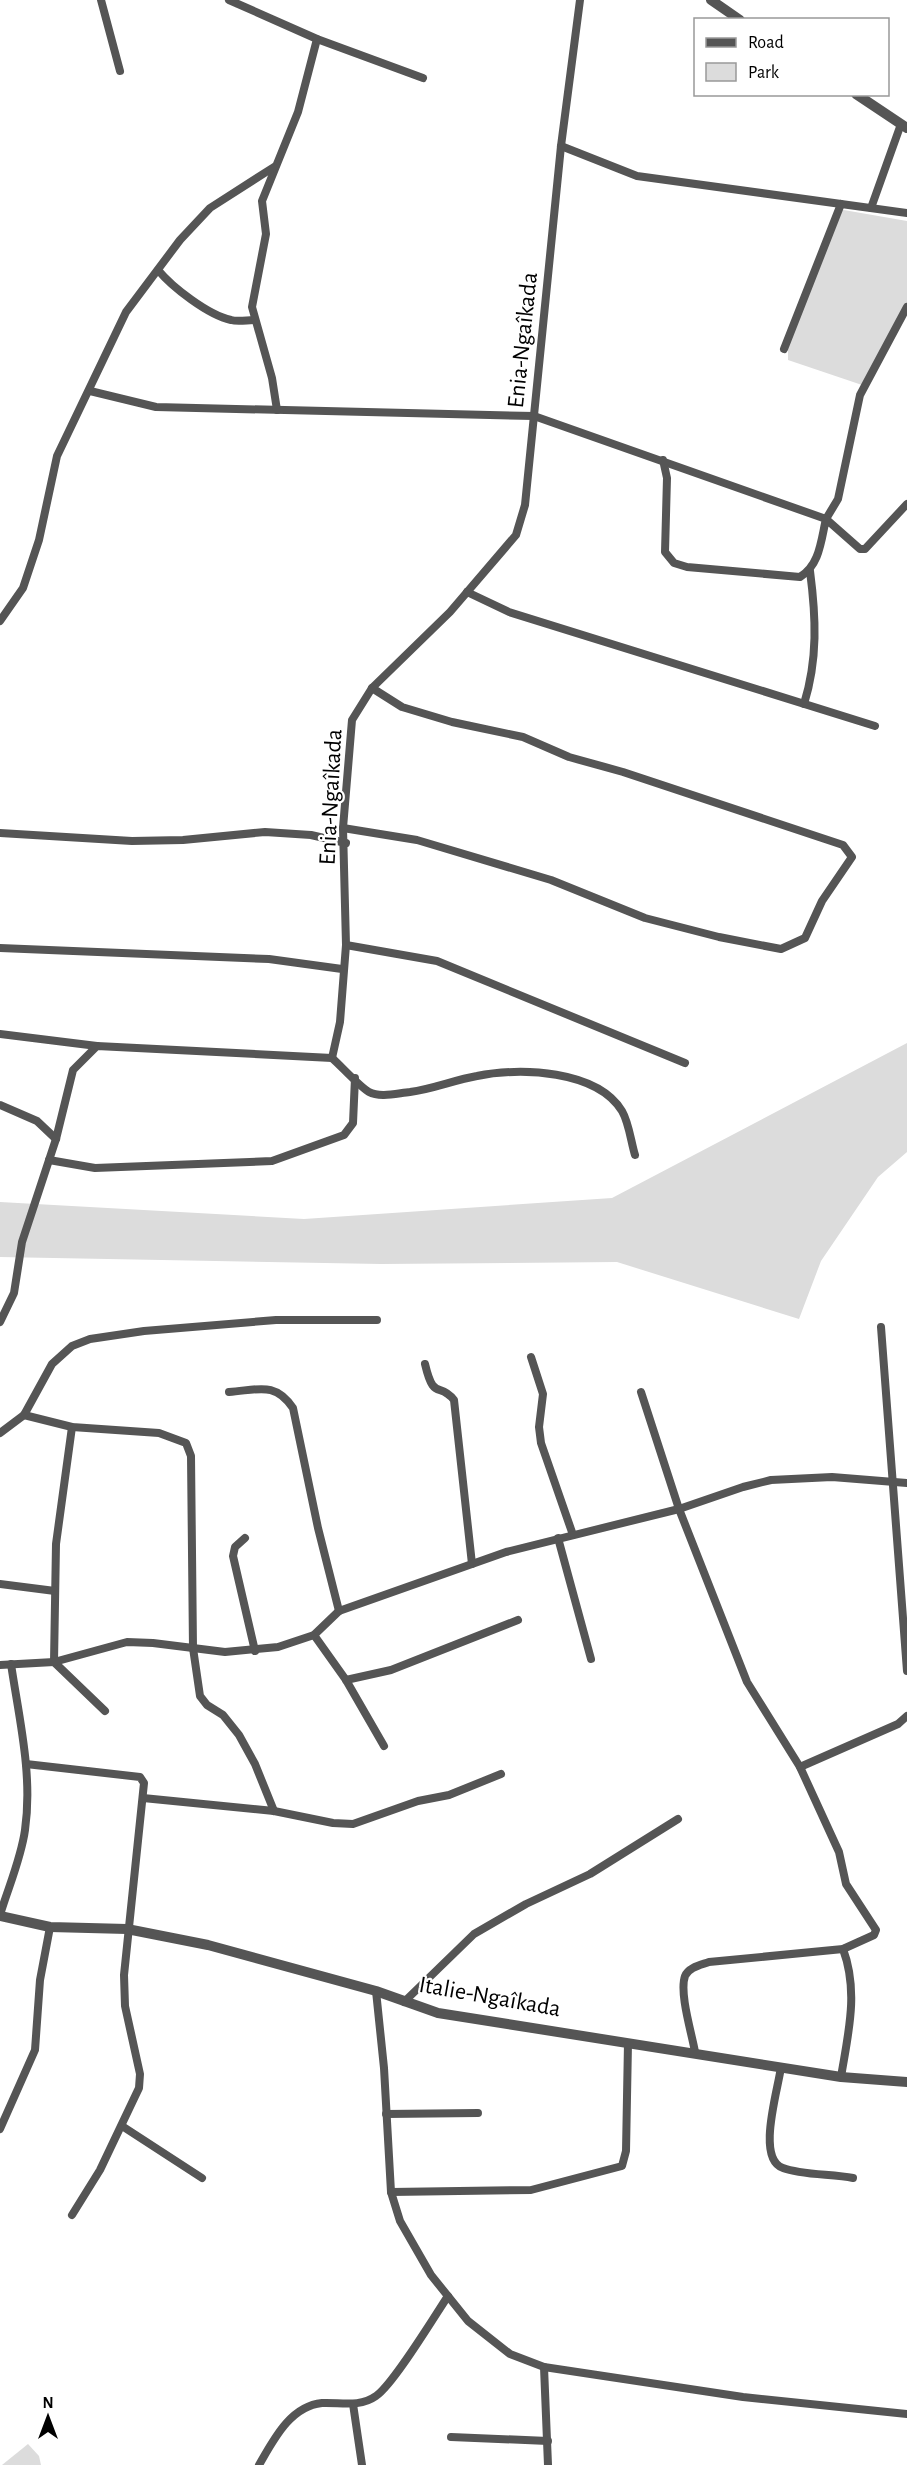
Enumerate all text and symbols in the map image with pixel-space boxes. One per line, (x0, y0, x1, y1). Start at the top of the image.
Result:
legend (694, 18, 889, 96)
text: Road (748, 34, 784, 52)
text: Park (748, 64, 780, 82)
street label: Enia-Ngaîkada (504, 271, 542, 409)
street label: Enia-Ngaîkada (315, 728, 347, 866)
street label: Italie-Ngaîkada (417, 1973, 563, 2021)
north arrow (18, 2387, 78, 2447)
text: N (42, 2395, 54, 2411)

